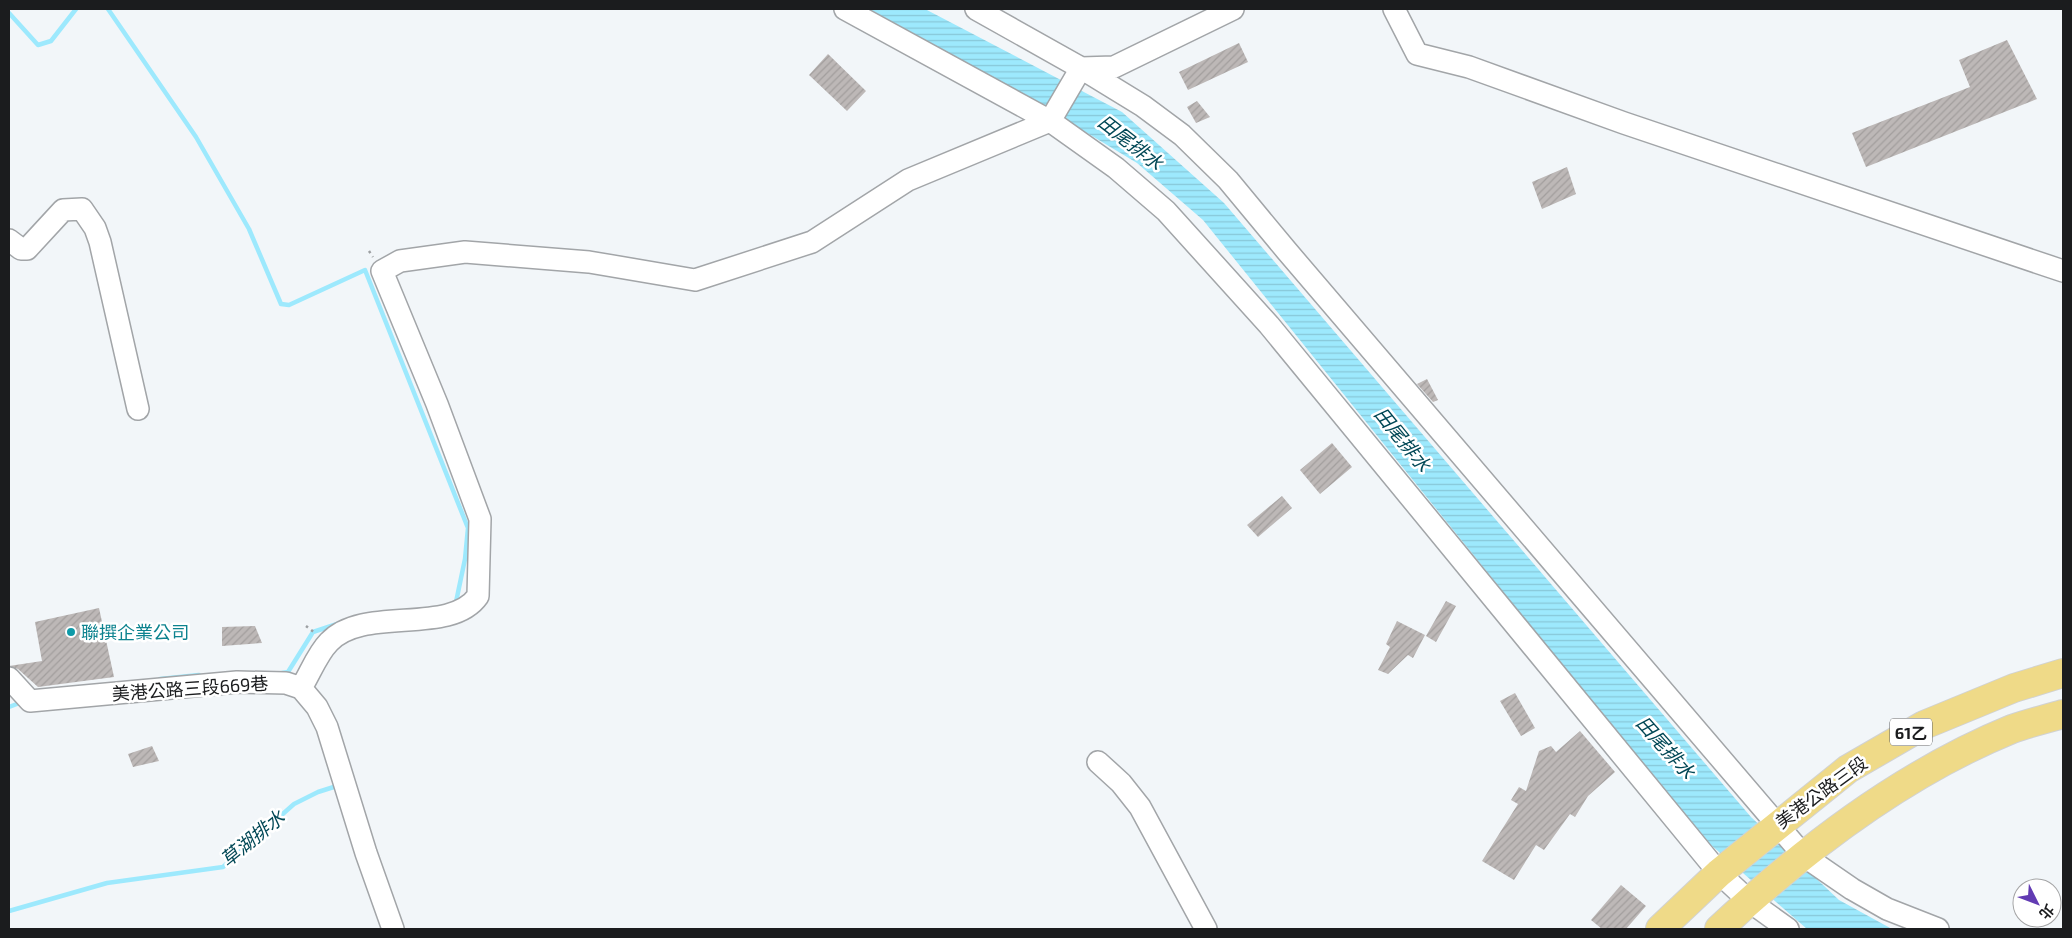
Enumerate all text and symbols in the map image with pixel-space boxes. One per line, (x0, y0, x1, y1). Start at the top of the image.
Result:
water label: 田尾排水 (1094, 110, 1169, 175)
water label: 田尾排水 (1370, 402, 1436, 477)
place label: 聯撰企業公司 (81, 621, 189, 643)
marker: 聯撰企業公司 (65, 626, 77, 638)
street label: 美港公路三段669巷 (111, 672, 269, 704)
water label: 田尾排水 (1632, 711, 1701, 784)
road number: 61乙 (1890, 719, 1932, 746)
street label: 美港公路三段 (1771, 751, 1871, 833)
water label: 草湖排水 (215, 805, 290, 871)
north arrow (2012, 878, 2062, 928)
text: 北 (2036, 901, 2058, 923)

